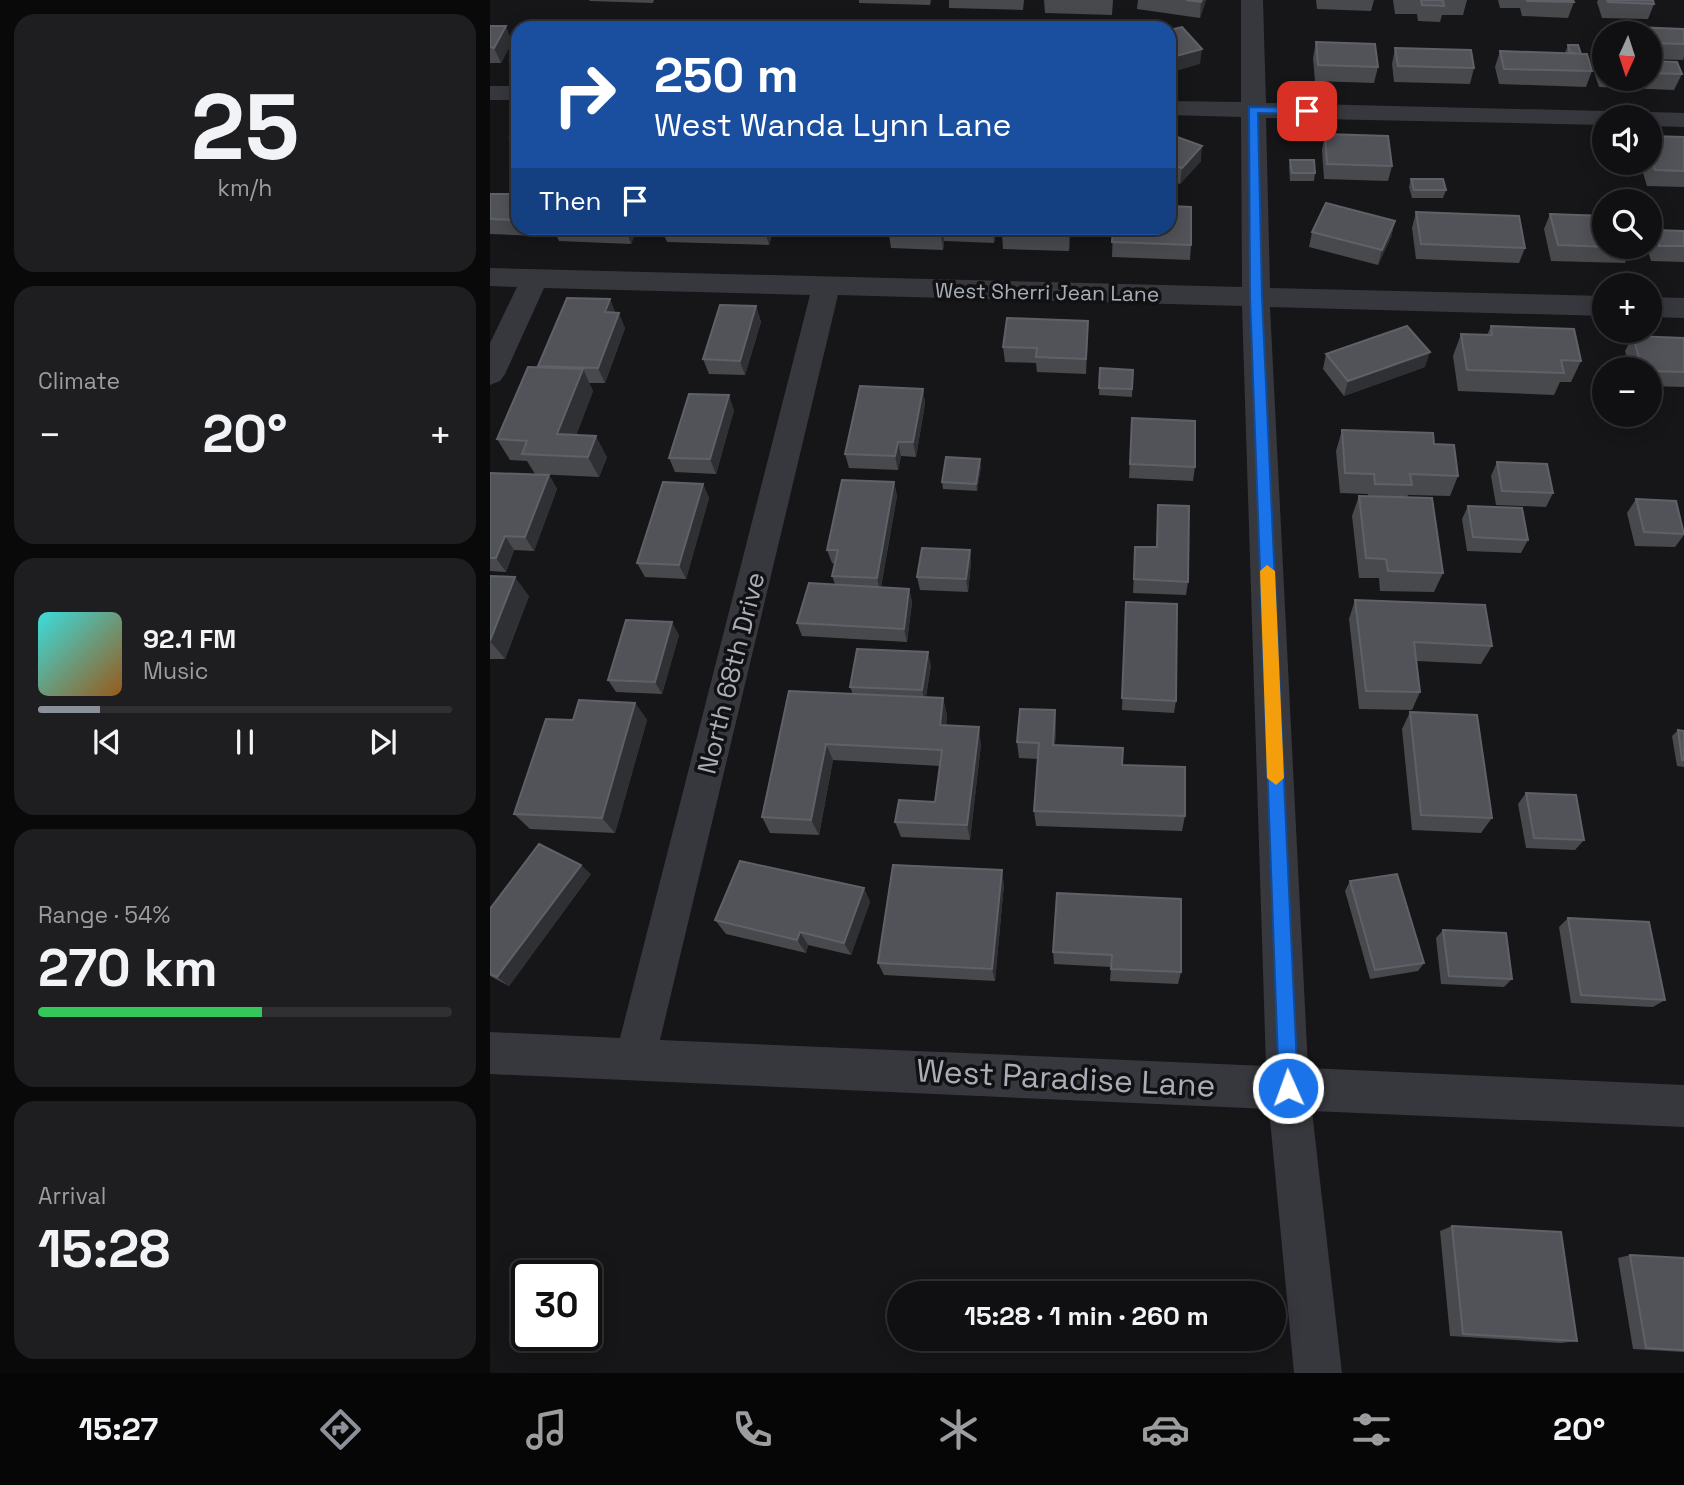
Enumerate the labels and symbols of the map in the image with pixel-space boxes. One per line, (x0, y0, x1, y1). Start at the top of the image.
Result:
north arrow (1592, 21, 1662, 91)
pin (1277, 81, 1337, 141)
street label: West Sherri Jean Lane (935, 277, 1159, 307)
street label: North 68th Drive (690, 569, 772, 777)
street label: West Paradise Lane (915, 1050, 1217, 1106)
position arrow (1251, 1051, 1325, 1125)
speed limit sign: 30 (511, 1260, 602, 1351)

